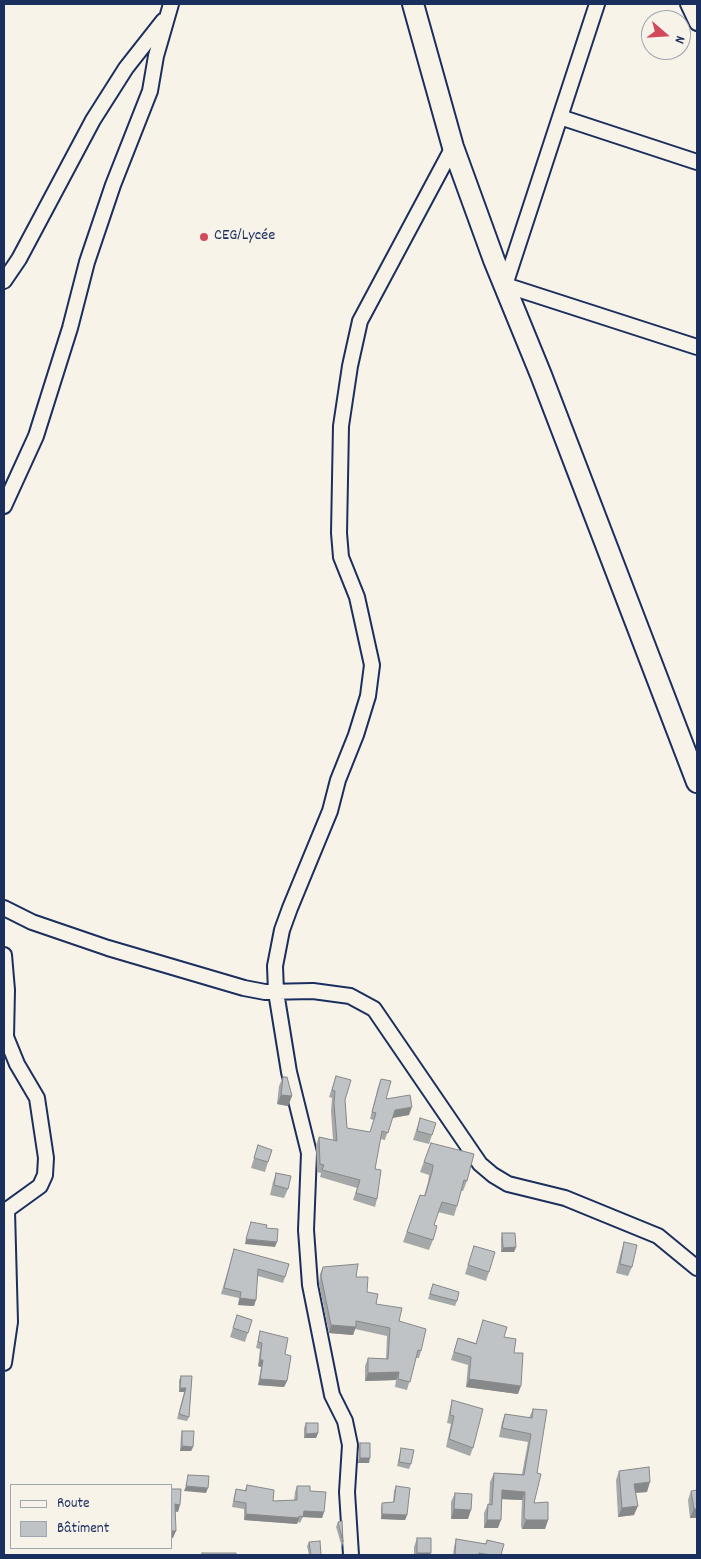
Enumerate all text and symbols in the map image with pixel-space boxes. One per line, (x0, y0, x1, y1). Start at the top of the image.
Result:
north arrow (641, 10, 691, 60)
text: N (669, 33, 690, 46)
place label: CEG/Lycée (214, 227, 275, 247)
marker: CEG/Lycée (198, 231, 210, 243)
legend (10, 1484, 172, 1549)
text: Route (57, 1493, 90, 1515)
text: Bâtiment (57, 1518, 109, 1540)

